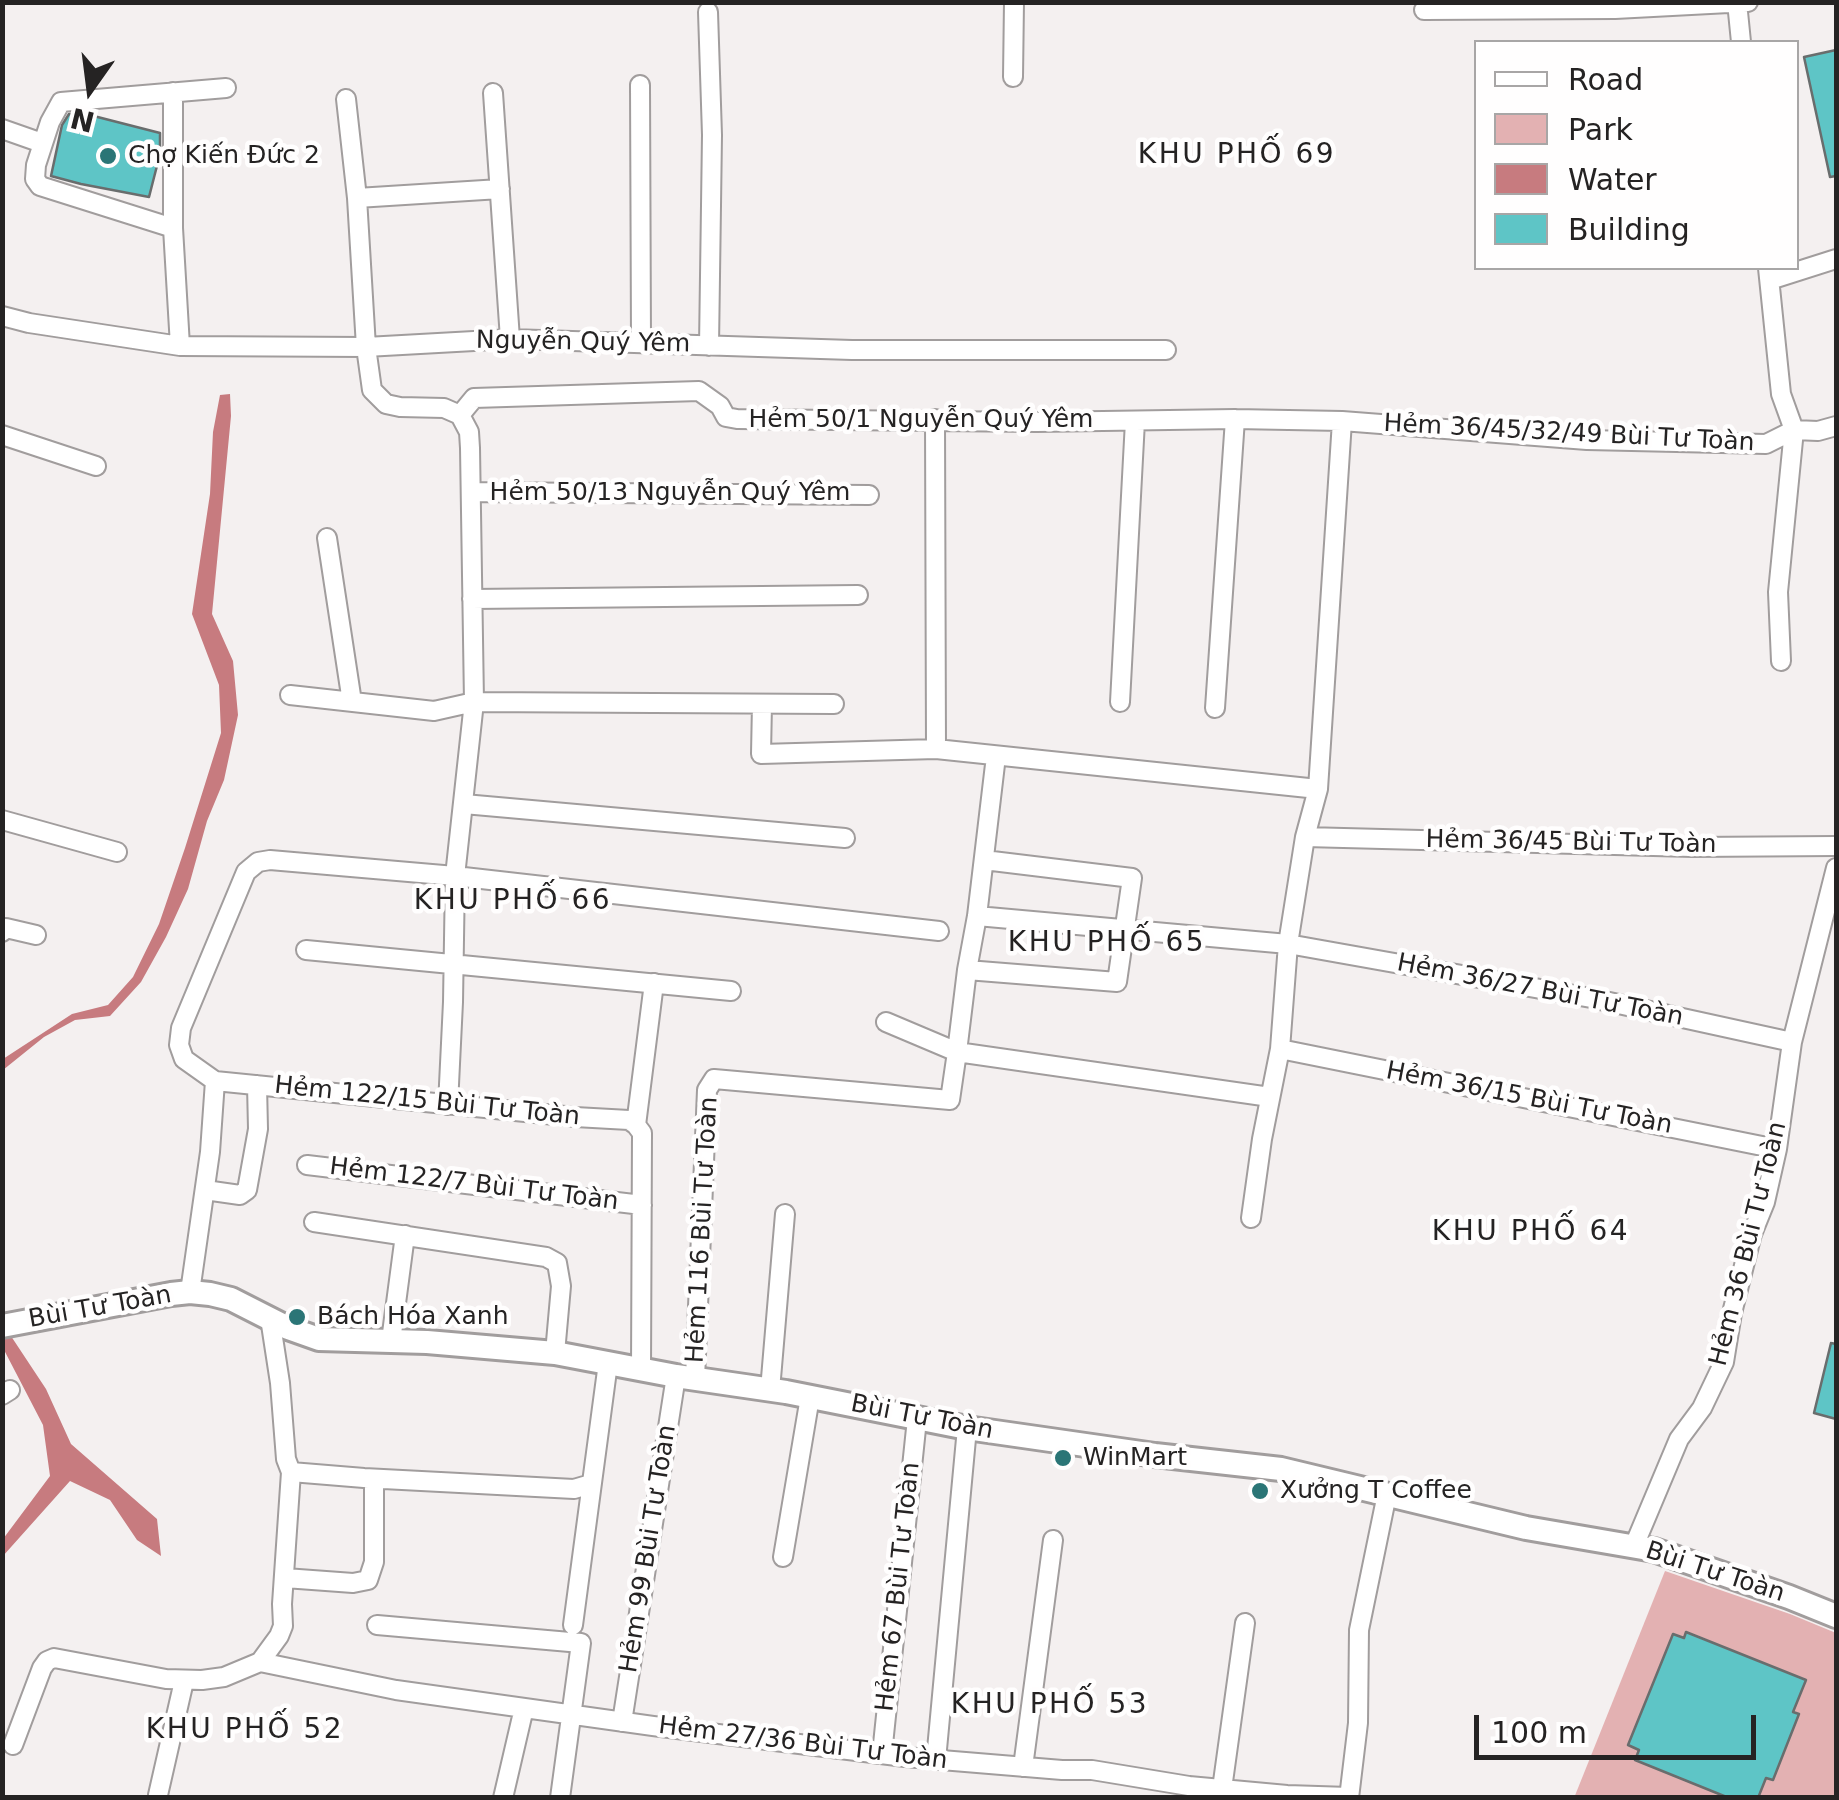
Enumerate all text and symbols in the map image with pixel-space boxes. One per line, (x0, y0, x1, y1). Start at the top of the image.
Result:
north arrow (40, 40, 140, 140)
legend (1474, 40, 1799, 270)
text: Road (1568, 62, 1643, 97)
text: N (67, 101, 98, 138)
text: Park (1568, 112, 1633, 147)
district label: KHU PHỐ 69 (1138, 139, 1336, 173)
place label: Chợ Kiến Đức 2 (128, 141, 320, 171)
marker: Chợ Kiến Đức 2 (97, 145, 119, 167)
text: Water (1568, 162, 1657, 197)
text: Building (1568, 212, 1690, 247)
street label: Nguyễn Quý Yêm (476, 326, 690, 360)
street label: Hẻm 50/1 Nguyễn Quý Yêm (749, 405, 1093, 435)
street label: Hẻm 36/45/32/49 Bùi Tư Toàn (1383, 409, 1755, 459)
street label: Hẻm 50/13 Nguyễn Quý Yêm (490, 478, 850, 508)
street label: Hẻm 36/45 Bùi Tư Toàn (1425, 825, 1717, 861)
district label: KHU PHỐ 66 (414, 885, 612, 919)
district label: KHU PHỐ 65 (1008, 927, 1206, 961)
street label: Hẻm 36/27 Bùi Tư Toàn (1394, 949, 1686, 1033)
street label: Hẻm 36/15 Bùi Tư Toàn (1383, 1057, 1675, 1141)
street label: Hẻm 122/15 Bùi Tư Toàn (273, 1071, 581, 1133)
street label: Hẻm 116 Bùi Tư Toàn (681, 1096, 725, 1364)
street label: Hẻm 36 Bùi Tư Toàn (1704, 1119, 1794, 1369)
street label: Hẻm 122/7 Bùi Tư Toàn (328, 1152, 620, 1218)
district label: KHU PHỐ 64 (1432, 1216, 1630, 1250)
street label: Bùi Tư Toàn (26, 1281, 174, 1335)
place label: Bách Hóa Xanh (317, 1302, 509, 1332)
marker: Bách Hóa Xanh (286, 1306, 308, 1328)
street label: Bùi Tư Toàn (848, 1389, 996, 1447)
street label: Hẻm 99 Bùi Tư Toàn (615, 1423, 683, 1675)
place label: WinMart (1083, 1443, 1187, 1473)
marker: WinMart (1052, 1447, 1074, 1469)
street label: Hẻm 67 Bùi Tư Toàn (871, 1461, 927, 1713)
place label: Xưởng T Coffee (1280, 1476, 1472, 1506)
marker: Xưởng T Coffee (1249, 1480, 1271, 1502)
street label: Bùi Tư Toàn (1642, 1536, 1788, 1610)
district label: KHU PHỐ 53 (951, 1689, 1149, 1723)
scale bar (1479, 1695, 1762, 1757)
street label: Hẻm 27/36 Bùi Tư Toàn (657, 1711, 949, 1777)
district label: KHU PHỐ 52 (146, 1714, 344, 1748)
text: 100 m (1491, 1715, 1587, 1750)

